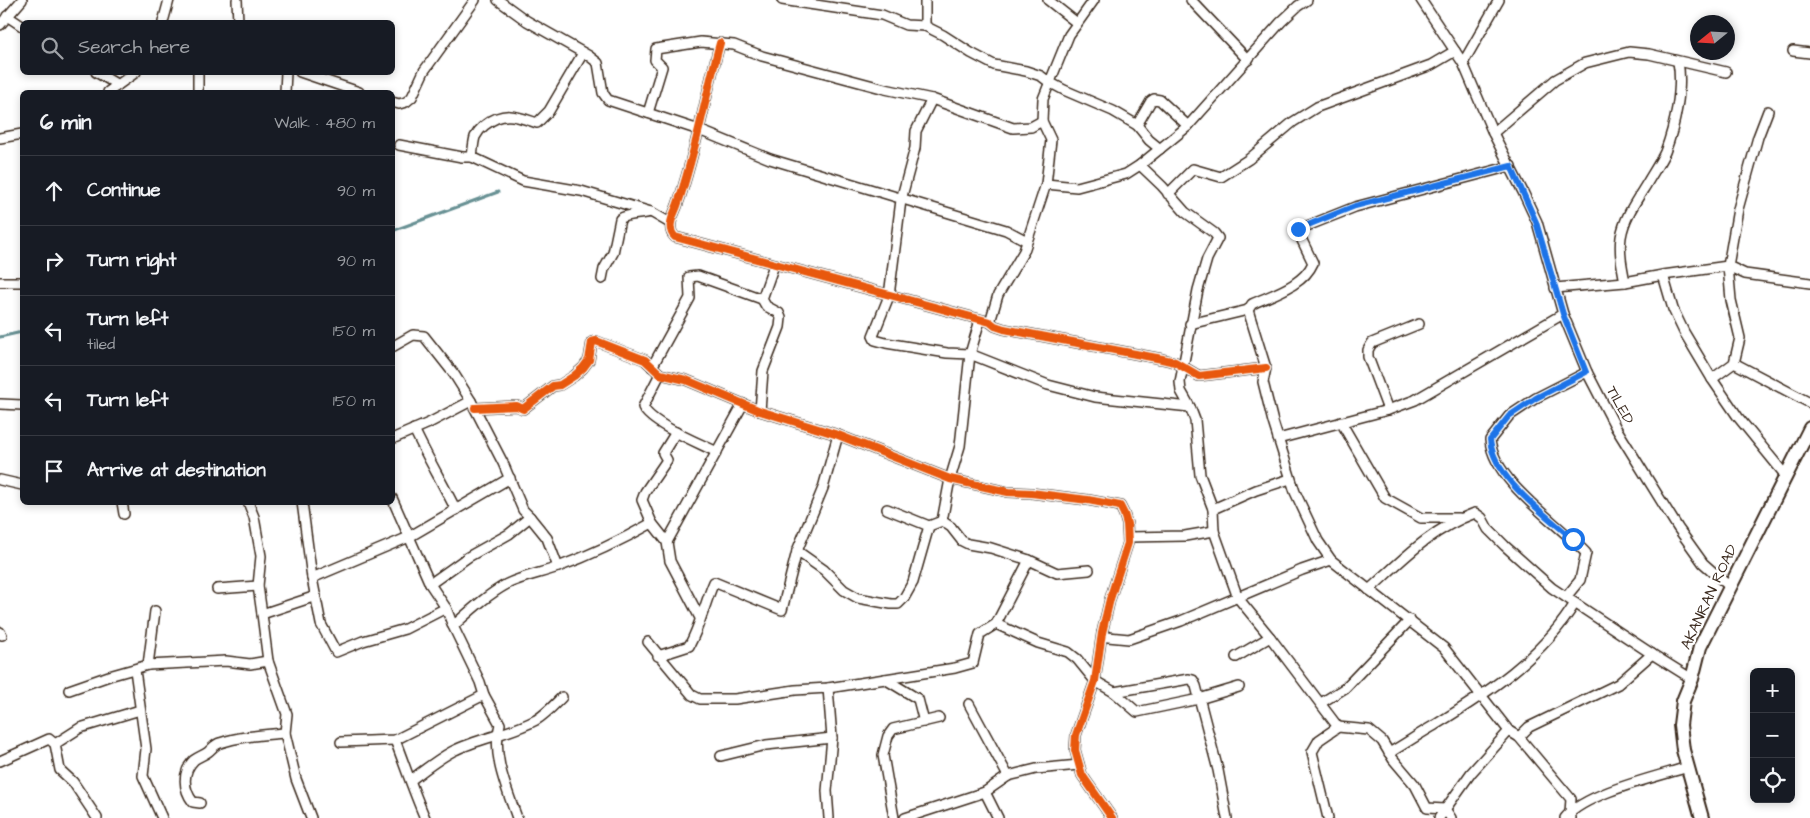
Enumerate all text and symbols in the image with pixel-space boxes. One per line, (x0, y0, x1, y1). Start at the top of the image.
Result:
north arrow (1690, 15, 1735, 60)
search box (20, 20, 395, 75)
icon: search (38, 34, 66, 62)
text: Search here (78, 34, 190, 61)
text: 6 min (40, 108, 92, 137)
text: Walk · 480 m (274, 112, 375, 134)
icon: ahead (40, 177, 68, 205)
text: Continue (87, 177, 161, 204)
text: 90 m (337, 180, 375, 202)
route end (1287, 218, 1310, 241)
icon: right (40, 247, 68, 275)
text: Turn right (87, 247, 176, 274)
text: 90 m (337, 250, 375, 272)
text: Turn left (87, 306, 168, 333)
icon: left (40, 317, 68, 345)
text: 150 m (333, 320, 375, 342)
text: tiled (87, 333, 115, 355)
street label: TILED (1601, 382, 1639, 428)
icon: left (40, 387, 68, 415)
text: Turn left (87, 387, 168, 414)
text: 150 m (333, 390, 375, 412)
icon: arrive (40, 457, 68, 485)
text: Arrive at destination (87, 457, 266, 484)
route start (1562, 528, 1585, 551)
street label: AKANRAN ROAD (1676, 541, 1743, 653)
map controls (1750, 668, 1795, 803)
button: + (1750, 668, 1795, 713)
button: − (1750, 713, 1795, 758)
button: locate (1750, 758, 1795, 803)

